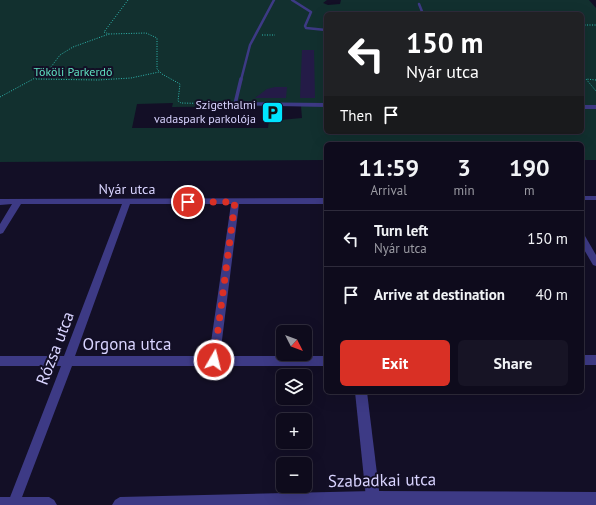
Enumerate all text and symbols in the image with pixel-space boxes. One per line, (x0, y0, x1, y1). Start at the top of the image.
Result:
text: 150 m (406, 24, 483, 61)
icon: left (340, 28, 392, 80)
text: Nyár utca (406, 60, 479, 83)
park label: Tököli Parkerdő (34, 64, 112, 79)
place label: Szigethalmi vadaspark parkolója (154, 97, 256, 126)
parking icon: Szigethalmi vadaspark parkolója (259, 99, 285, 125)
icon: arrive (380, 104, 402, 126)
text: Then (340, 106, 372, 125)
text: 11:59 (358, 152, 419, 183)
text: 3 (457, 152, 471, 183)
text: 190 (509, 152, 550, 183)
street label: Nyár utca (99, 180, 155, 198)
text: Arrival (371, 182, 407, 199)
text: min (453, 182, 475, 199)
text: m (524, 182, 535, 199)
pin (171, 185, 205, 219)
icon: arrive (177, 191, 199, 213)
text: Turn left (374, 221, 428, 240)
icon: left (340, 228, 362, 250)
text: 150 m (527, 229, 568, 248)
text: Nyár utca (374, 240, 427, 257)
icon: arrive (340, 284, 362, 306)
text: Arrive at destination (374, 285, 505, 304)
text: 40 m (535, 285, 568, 304)
street label: Rózsa utca (31, 308, 79, 388)
north arrow (276, 325, 312, 361)
map controls (276, 325, 312, 493)
street label: Orgona utca (83, 333, 171, 355)
position arrow (193, 339, 235, 381)
button: Exit (340, 340, 450, 386)
button: Share (458, 340, 568, 386)
button: layers (276, 369, 312, 405)
button: + (276, 413, 312, 449)
button: − (276, 457, 312, 493)
street label: Szabadkai utca (328, 468, 436, 492)

